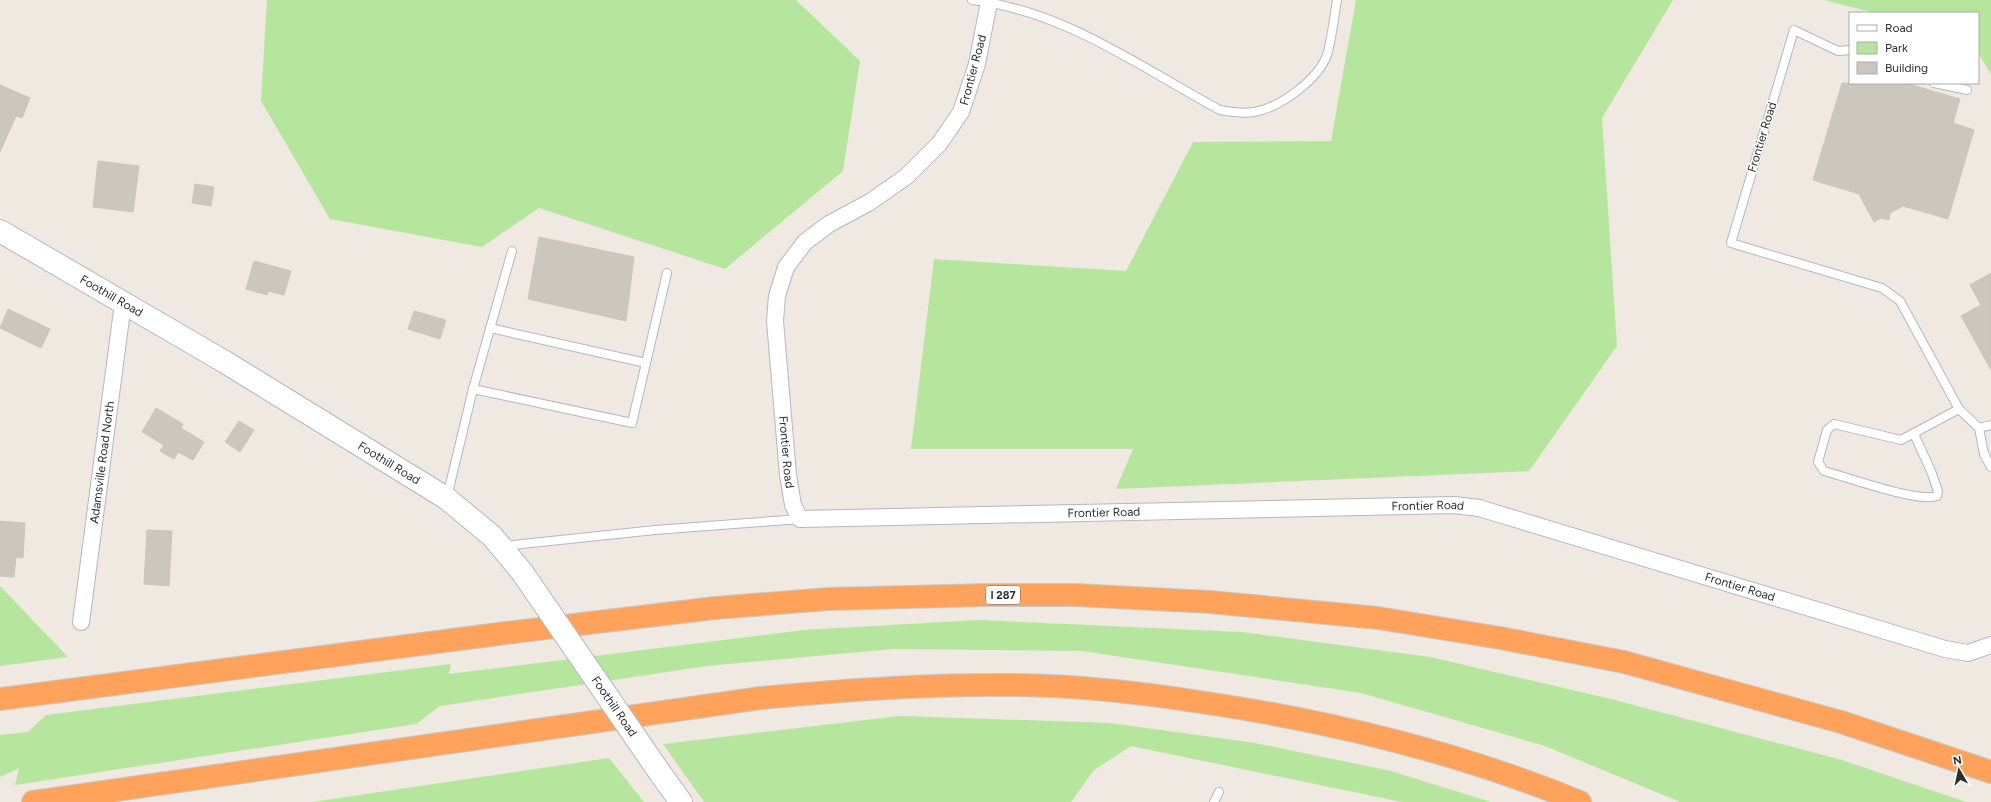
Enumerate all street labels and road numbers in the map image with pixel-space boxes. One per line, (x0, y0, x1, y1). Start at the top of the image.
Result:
street label: Frontier Road (957, 33, 989, 107)
street label: Frontier Road (1745, 100, 1779, 174)
street label: Foothill Road (78, 272, 145, 320)
street label: Adamsville Road North (87, 400, 117, 524)
street label: Frontier Road (776, 415, 797, 489)
street label: Foothill Road (355, 439, 423, 487)
street label: Frontier Road (1391, 498, 1465, 513)
street label: Frontier Road (1067, 505, 1140, 520)
street label: Frontier Road (1703, 570, 1777, 604)
road number: I 287 (986, 586, 1020, 604)
street label: Foothill Road (589, 673, 640, 739)

